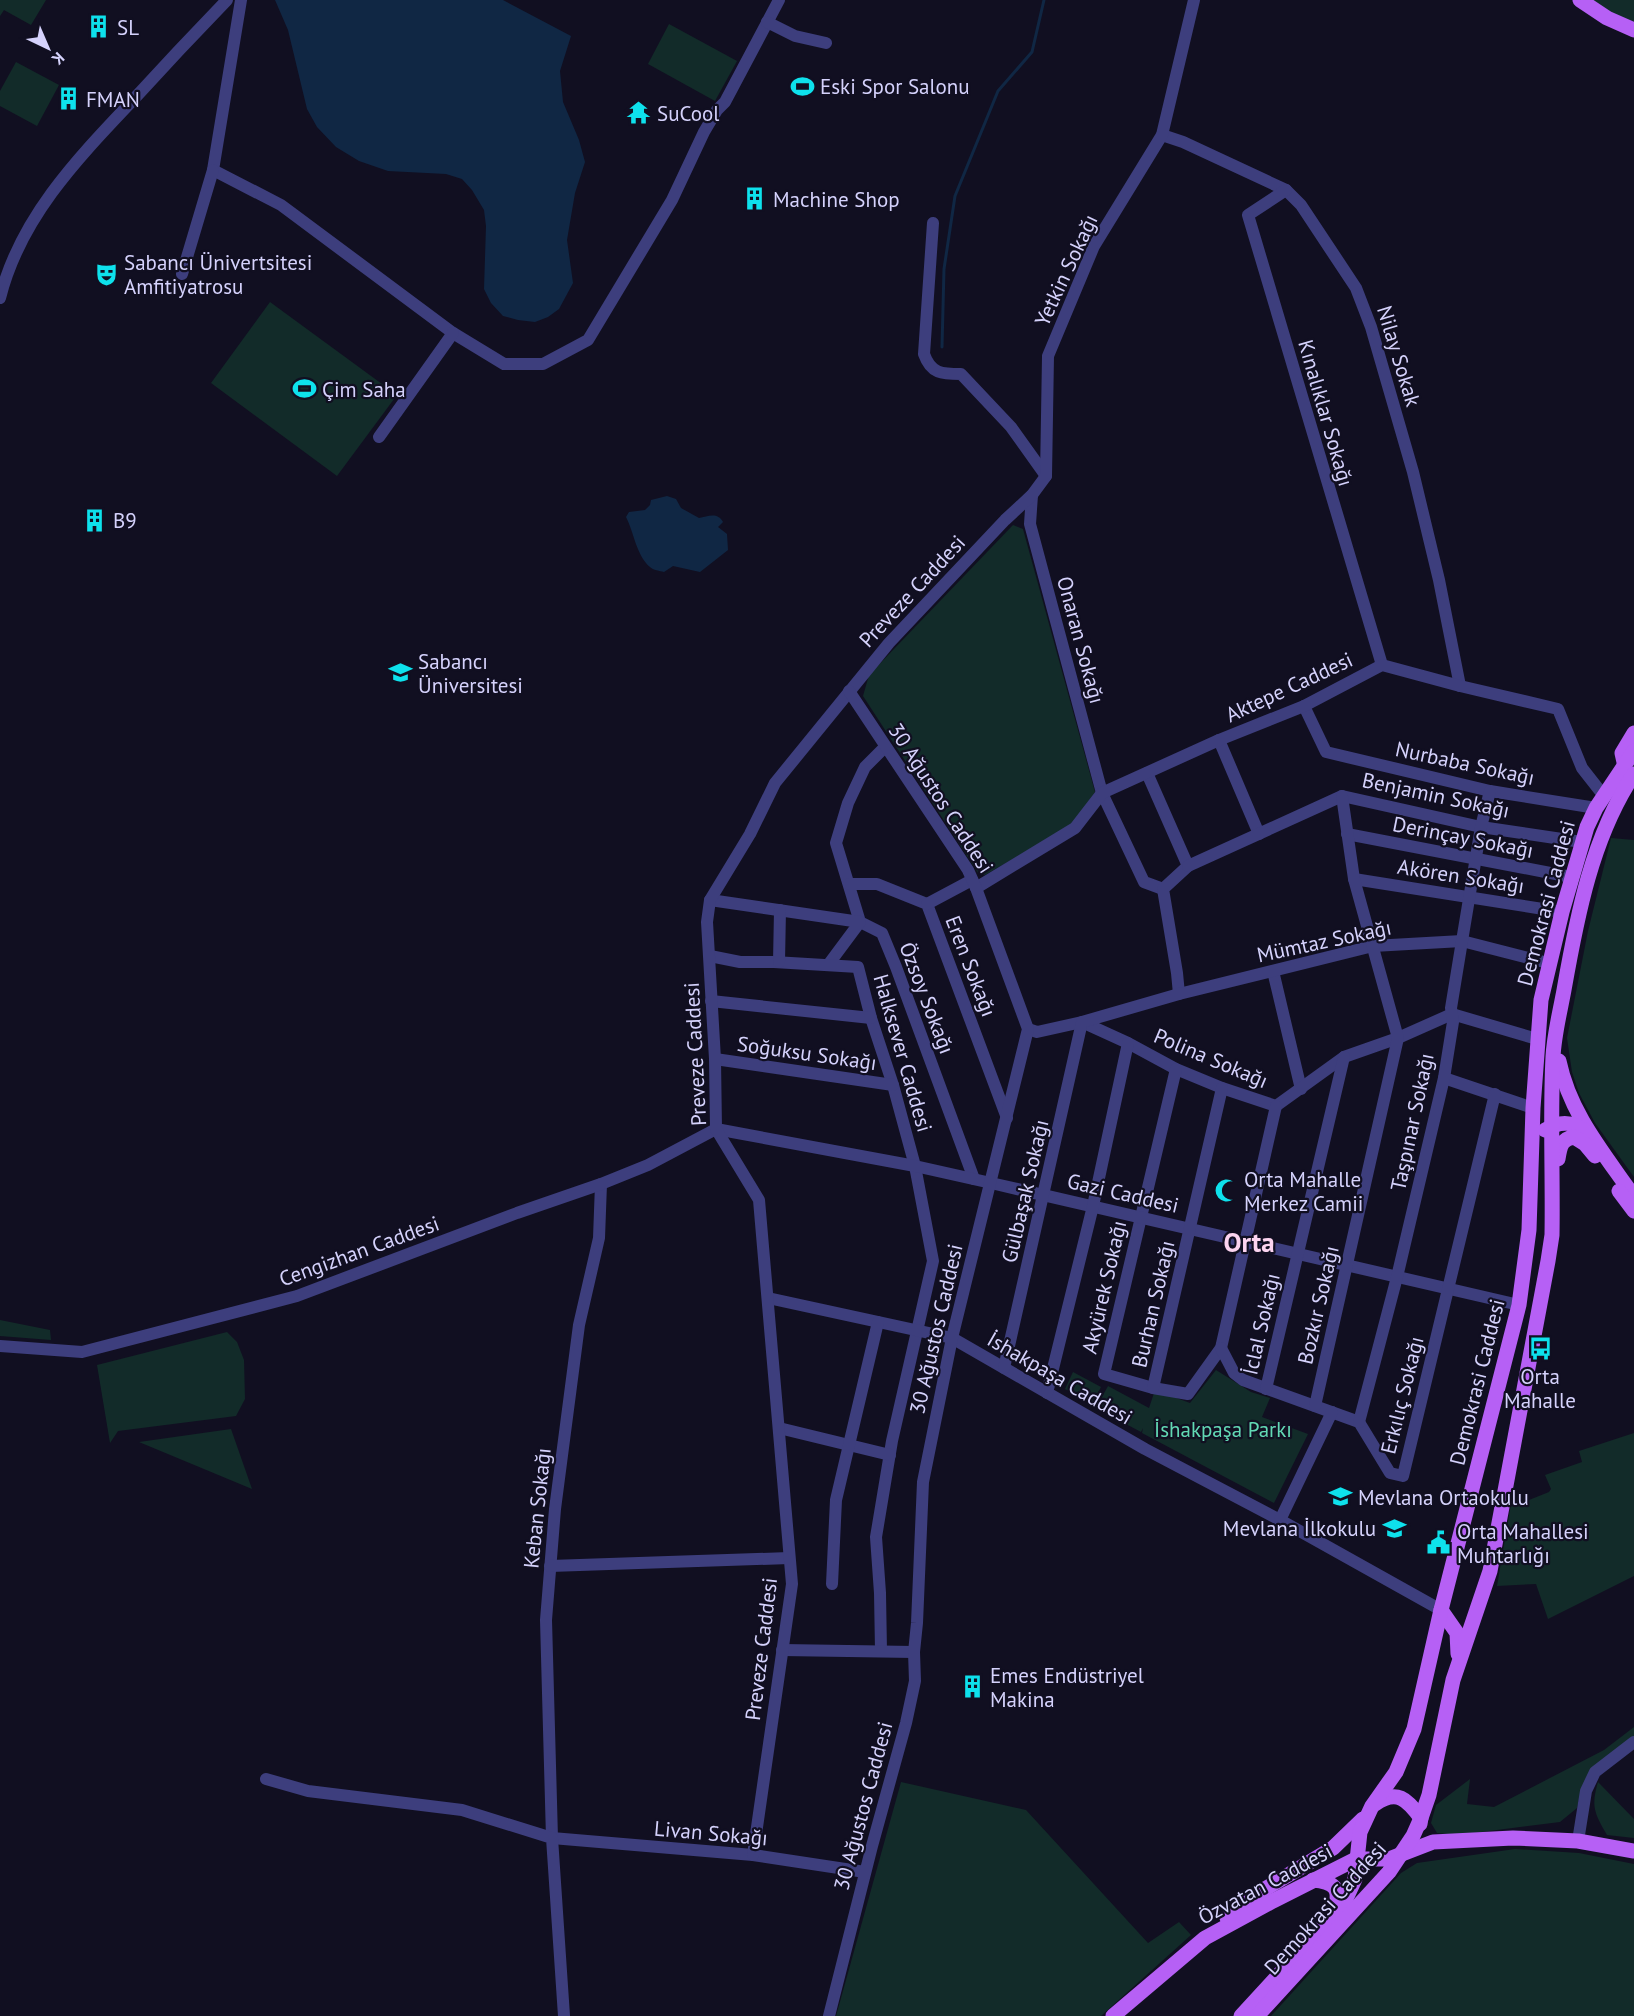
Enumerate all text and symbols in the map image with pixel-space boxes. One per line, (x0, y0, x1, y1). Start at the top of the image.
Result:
building icon: SL (86, 14, 112, 40)
place label: SL (117, 14, 139, 41)
north arrow (18, 18, 78, 78)
text: K (48, 48, 69, 69)
sports icon: Eski Spor Salonu (789, 73, 815, 99)
place label: Eski Spor Salonu (820, 73, 970, 100)
building icon: FMAN (55, 86, 81, 112)
place label: FMAN (86, 86, 140, 113)
temple icon: SuCool (626, 100, 652, 126)
place label: SuCool (657, 100, 719, 127)
building icon: Machine Shop (742, 186, 768, 212)
place label: Machine Shop (773, 186, 900, 213)
street label: Yetkin Sokağı (1028, 210, 1104, 330)
place label: Sabancı Ünivertsitesi Amfitiyatrosu (124, 249, 312, 300)
theatre icon: Sabancı Ünivertsitesi Amfitiyatrosu (93, 261, 119, 287)
street label: Nilay Sokak (1371, 302, 1427, 410)
street label: Kınalıklar Sokağı (1292, 337, 1360, 489)
sports icon: Çim Saha (291, 376, 317, 402)
place label: Çim Saha (322, 376, 406, 403)
building icon: B9 (82, 507, 108, 533)
place label: B9 (113, 507, 137, 534)
street label: Preveze Caddesi (853, 529, 971, 653)
street label: Onaran Sokağı (1051, 573, 1111, 707)
street label: Aktepe Caddesi (1221, 646, 1357, 728)
place label: Sabancı Üniversitesi (418, 648, 523, 699)
school or university icon: Sabancı Üniversitesi (387, 660, 413, 686)
street label: 30 Ağustos Caddesi (882, 718, 1000, 878)
street label: Nurbaba Sokağı (1393, 735, 1537, 791)
street label: Benjamin Sokağı (1360, 766, 1512, 824)
street label: Derinçay Sokağı (1390, 810, 1536, 864)
street label: Demokrasi Caddesi (1511, 817, 1581, 989)
street label: Akören Sokağı (1396, 853, 1526, 899)
street label: Eren Sokağı (939, 912, 1003, 1020)
street label: Mümtaz Sokağı (1254, 914, 1394, 968)
street label: Özsoy Sokağı (893, 938, 961, 1058)
street label: Halksever Caddesi (868, 971, 938, 1135)
street label: Preveze Caddesi (678, 981, 712, 1127)
street label: Polina Sokağı (1150, 1022, 1272, 1094)
street label: Soğuksu Sokağı (735, 1030, 879, 1076)
street label: Taşpınar Sokağı (1384, 1051, 1440, 1193)
street label: Gülbaşak Sokağı (995, 1117, 1055, 1265)
place label: Orta Mahalle Merkez Camii (1244, 1166, 1363, 1217)
street label: Gazi Caddesi (1065, 1167, 1181, 1219)
mosque icon: Orta Mahalle Merkez Camii (1213, 1178, 1239, 1204)
street label: Cengizhan Caddesi (275, 1210, 443, 1292)
street label: Akyürek Sokağı (1076, 1218, 1132, 1356)
district label: Orta (1223, 1225, 1275, 1259)
street label: Burhan Sokağı (1125, 1238, 1181, 1370)
street label: 30 Ağustos Caddesi (903, 1241, 969, 1417)
street label: Bozkır Sokağı (1291, 1243, 1345, 1367)
street label: İclal Sokağı (1236, 1270, 1286, 1378)
street label: Demokrasi Caddesi (1443, 1296, 1511, 1468)
street label: İshakpaşa Caddesi (983, 1325, 1137, 1431)
street label: Erkılıç Sokağı (1374, 1333, 1430, 1457)
bus stop icon: Orta Mahalle (1527, 1335, 1553, 1361)
place label: Orta Mahalle (1504, 1363, 1576, 1414)
park label: İshakpaşa Parkı (1154, 1416, 1292, 1443)
street label: Keban Sokağı (517, 1446, 557, 1570)
school or university icon: Mevlana Ortaokulu (1327, 1484, 1353, 1510)
place label: Mevlana Ortaokulu (1358, 1484, 1529, 1511)
place label: Mevlana İlkokulu (1223, 1515, 1376, 1542)
school or university icon: Mevlana İlkokulu (1381, 1515, 1407, 1541)
place label: Orta Mahallesi Muhtarlığı (1457, 1518, 1589, 1569)
public building icon: Orta Mahallesi Muhtarlığı (1426, 1530, 1452, 1556)
street label: Preveze Caddesi (739, 1576, 783, 1722)
place label: Emes Endüstriyel Makina (990, 1662, 1144, 1713)
building icon: Emes Endüstriyel Makina (959, 1674, 985, 1700)
street label: 30 Ağustos Caddesi (827, 1719, 899, 1893)
street label: Livan Sokağı (653, 1815, 769, 1851)
street label: Demokrasi Caddesi (1258, 1836, 1392, 1980)
street label: Özvatan Caddesi (1193, 1837, 1337, 1931)

